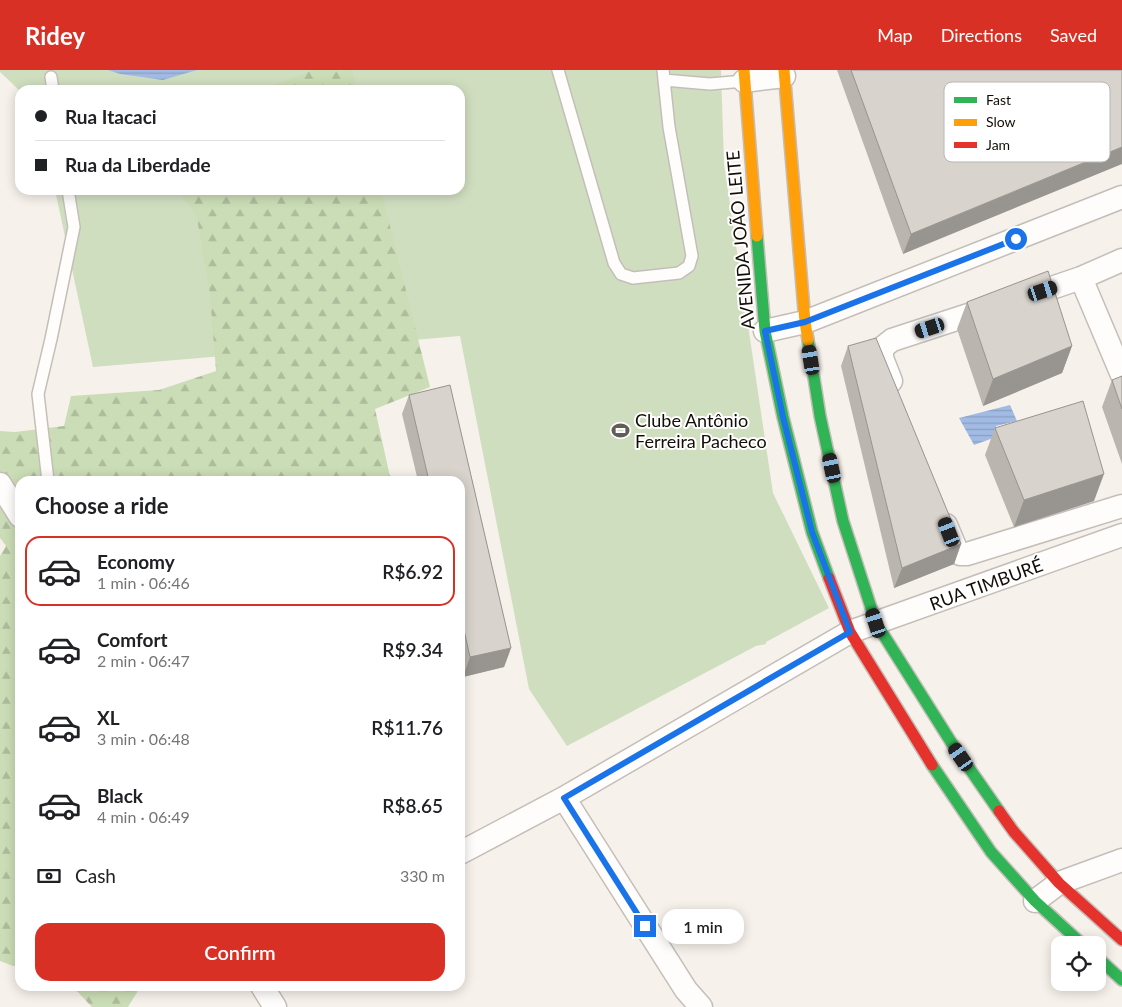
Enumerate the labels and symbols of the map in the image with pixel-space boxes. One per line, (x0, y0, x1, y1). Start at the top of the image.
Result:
legend (944, 82, 1110, 162)
text: Fast (986, 91, 1011, 108)
text: Slow (986, 113, 1016, 130)
text: Jam (986, 136, 1010, 153)
street label: AVENIDA JOÃO LEITE (721, 149, 759, 331)
route start (1005, 228, 1027, 250)
car (1026, 279, 1059, 303)
car (913, 316, 946, 340)
car (801, 344, 820, 376)
place label: Clube Antônio Ferreira Pacheco (635, 409, 767, 452)
sports icon: Clube Antônio Ferreira Pacheco (611, 420, 631, 440)
car (821, 452, 842, 484)
car (936, 515, 961, 549)
street label: RUA TIMBURÉ (926, 553, 1046, 615)
car (864, 606, 887, 640)
car (946, 740, 975, 774)
callout: 1 min (662, 908, 745, 944)
route end (634, 915, 656, 937)

